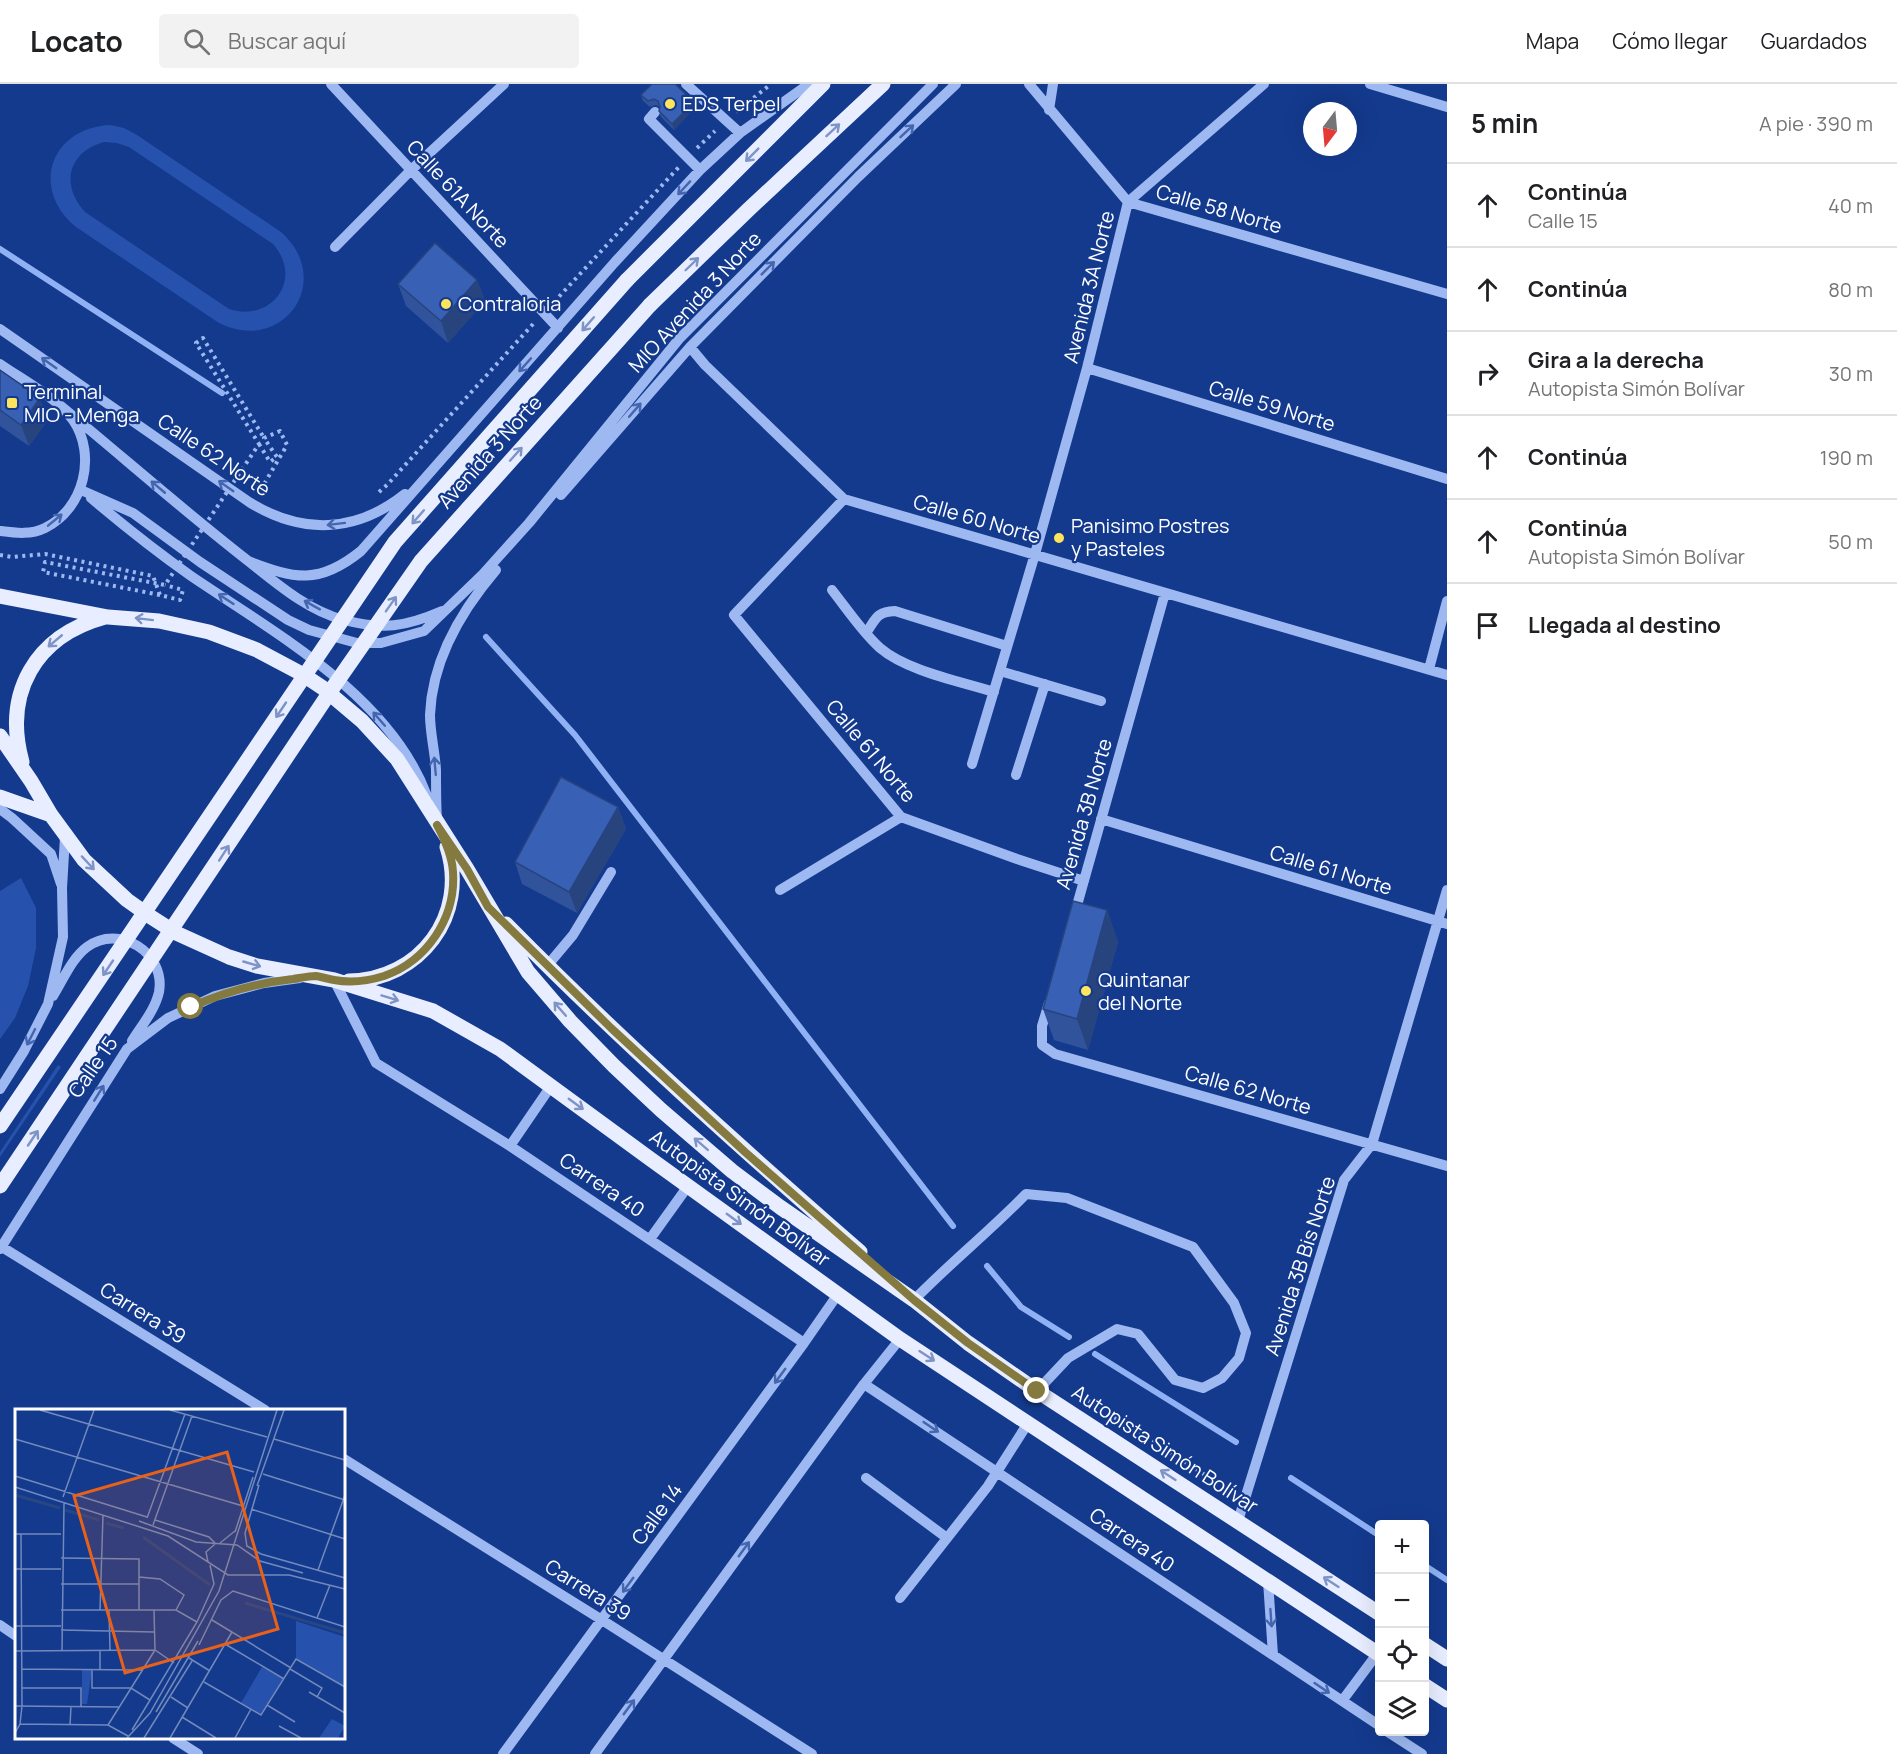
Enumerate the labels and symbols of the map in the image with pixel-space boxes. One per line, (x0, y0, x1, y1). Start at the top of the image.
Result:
place label: EDS Terpel (682, 90, 781, 117)
marker: EDS Terpel (663, 97, 677, 111)
north arrow (1303, 102, 1357, 156)
one-way arrow (826, 123, 841, 137)
one-way arrow (899, 123, 914, 138)
street label: Calle 61A Norte (401, 134, 516, 254)
one-way arrow (744, 148, 759, 163)
street label: Calle 58 Norte (1153, 178, 1285, 239)
one-way arrow (677, 180, 691, 195)
street label: Avenida 3A Norte (1057, 208, 1121, 366)
street label: MIO Avenida 3 Norte (622, 225, 767, 378)
one-way arrow (684, 257, 699, 272)
one-way arrow (761, 260, 775, 275)
place label: Contraloria (458, 290, 561, 317)
marker: Contraloria (439, 297, 453, 311)
one-way arrow (581, 316, 595, 331)
one-way arrow (41, 357, 58, 369)
one-way arrow (518, 357, 532, 372)
street label: Calle 59 Norte (1206, 374, 1338, 438)
place label: Terminal MIO - Menga (24, 378, 139, 428)
street label: Avenida 3 Norte (432, 389, 548, 514)
marker: Terminal MIO - Menga (5, 396, 19, 410)
one-way arrow (628, 403, 642, 418)
street label: Calle 62 Norte (153, 407, 276, 502)
one-way arrow (509, 447, 523, 462)
one-way arrow (150, 480, 166, 493)
one-way arrow (219, 480, 235, 492)
street label: Calle 60 Norte (910, 487, 1044, 550)
one-way arrow (411, 509, 425, 524)
place label: Panisimo Postres y Pasteles (1071, 512, 1230, 562)
one-way arrow (47, 514, 63, 527)
one-way arrow (327, 519, 347, 530)
marker: Panisimo Postres y Pasteles (1052, 531, 1066, 545)
one-way arrow (219, 593, 235, 605)
one-way arrow (385, 596, 397, 612)
one-way arrow (304, 599, 321, 611)
one-way arrow (135, 613, 155, 624)
one-way arrow (48, 634, 64, 648)
street label: Calle 61 Norte (820, 694, 922, 808)
one-way arrow (275, 702, 287, 718)
one-way arrow (372, 712, 386, 727)
street label: Avenida 3B Norte (1049, 735, 1118, 893)
one-way arrow (429, 757, 440, 777)
street label: Calle 61 Norte (1267, 838, 1396, 901)
one-way arrow (218, 845, 230, 862)
one-way arrow (81, 856, 95, 871)
one-way arrow (102, 959, 114, 975)
one-way arrow (242, 959, 261, 970)
place label: Quintanar del Norte (1098, 966, 1190, 1016)
marker: Quintanar del Norte (1079, 984, 1093, 998)
route start (177, 993, 203, 1019)
one-way arrow (380, 993, 399, 1004)
one-way arrow (553, 1002, 567, 1017)
one-way arrow (25, 1027, 36, 1045)
street label: Calle 15 (62, 1030, 124, 1103)
street label: Calle 62 Norte (1182, 1059, 1314, 1120)
one-way arrow (92, 1085, 105, 1102)
one-way arrow (568, 1098, 584, 1111)
street label: Autopista Simón Bolívar (645, 1123, 836, 1272)
one-way arrow (27, 1130, 39, 1147)
one-way arrow (694, 1137, 709, 1151)
street label: Carrera 40 (554, 1146, 650, 1223)
street label: Avenida 3B Bis Norte (1258, 1173, 1341, 1359)
one-way arrow (725, 1213, 741, 1225)
street label: Carrera 39 (95, 1275, 191, 1350)
one-way arrow (918, 1350, 935, 1362)
one-way arrow (774, 1368, 786, 1384)
route end (1023, 1377, 1049, 1403)
street label: Autopista Simón Bolívar (1067, 1378, 1264, 1519)
inset map (15, 1409, 345, 1739)
one-way arrow (922, 1421, 939, 1434)
one-way arrow (1159, 1469, 1176, 1482)
street label: Calle 14 (625, 1477, 688, 1550)
street label: Carrera 40 (1084, 1501, 1180, 1578)
one-way arrow (738, 1541, 750, 1557)
street label: Carrera 39 (540, 1552, 636, 1627)
one-way arrow (622, 1576, 634, 1592)
one-way arrow (1323, 1576, 1339, 1588)
one-way arrow (1265, 1608, 1276, 1628)
one-way arrow (1313, 1681, 1330, 1694)
one-way arrow (623, 1699, 635, 1715)

